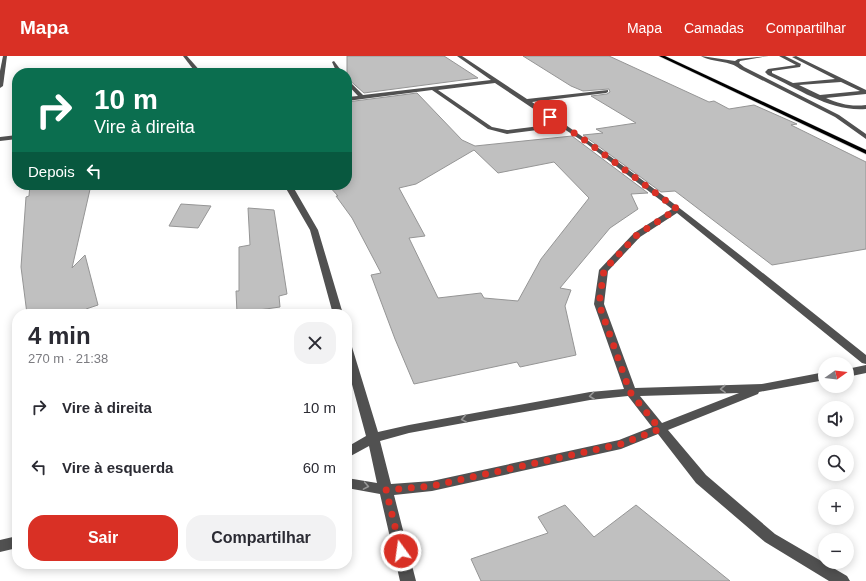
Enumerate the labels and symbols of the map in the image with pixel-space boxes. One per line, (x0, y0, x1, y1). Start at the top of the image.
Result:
pin (533, 100, 567, 134)
north arrow (818, 357, 854, 393)
one-way arrow (720, 385, 726, 393)
one-way arrow (589, 391, 595, 400)
one-way arrow (461, 414, 467, 423)
one-way arrow (363, 482, 370, 490)
position arrow (380, 530, 422, 572)

